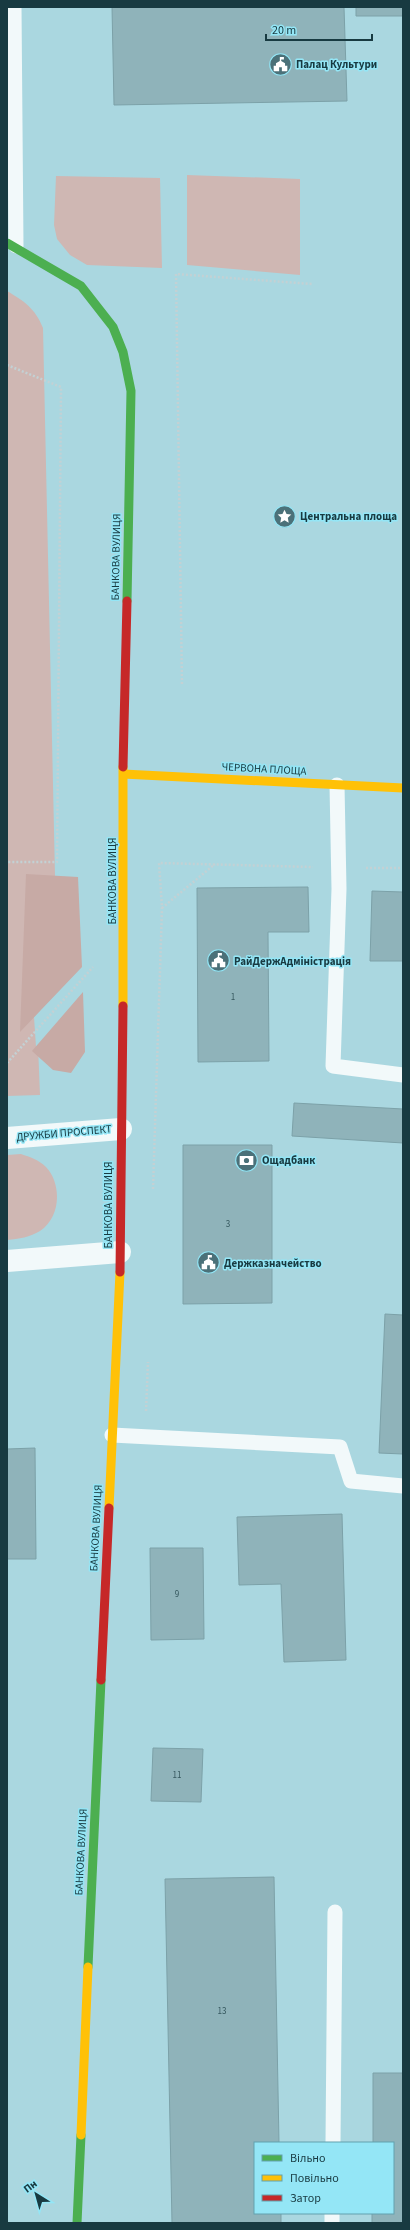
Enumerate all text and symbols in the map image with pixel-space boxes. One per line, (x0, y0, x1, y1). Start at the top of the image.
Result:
scale bar (266, 16, 372, 42)
text: 20 m (272, 22, 296, 39)
public building icon: Палац Культури (267, 51, 293, 77)
place label: Палац Культури (296, 57, 377, 72)
place icon: Центральна площа (272, 503, 298, 529)
place label: Центральна площа (300, 509, 397, 524)
street label: БАНКОВА ВУЛИЦЯ (108, 513, 124, 601)
street label: ЧЕРВОНА ПЛОЩА (221, 759, 307, 779)
street label: БАНКОВА ВУЛИЦЯ (105, 838, 120, 924)
public building icon: РайДержАдміністрація (205, 948, 231, 974)
place label: РайДержАдміністрація (234, 954, 351, 969)
house number: 1 (231, 991, 235, 1004)
street label: ДРУЖБИ ПРОСПЕКТ (16, 1121, 112, 1145)
bank icon: Ощадбанк (234, 1147, 260, 1173)
place label: Ощадбанк (262, 1153, 315, 1168)
street label: БАНКОВА ВУЛИЦЯ (101, 1162, 116, 1248)
house number: 3 (226, 1218, 231, 1231)
public building icon: Держказначейство (196, 1250, 222, 1276)
place label: Держказначейство (224, 1256, 322, 1271)
street label: БАНКОВА ВУЛИЦЯ (86, 1484, 106, 1572)
house number: 9 (175, 1588, 180, 1601)
house number: 11 (173, 1769, 181, 1782)
street label: БАНКОВА ВУЛИЦЯ (71, 1808, 91, 1896)
house number: 13 (218, 2005, 227, 2018)
legend (254, 2142, 394, 2214)
text: Вільно (290, 2150, 326, 2167)
text: Повільно (290, 2170, 339, 2187)
north arrow (16, 2174, 56, 2214)
text: Пн (20, 2176, 40, 2197)
text: Затор (290, 2190, 321, 2207)

